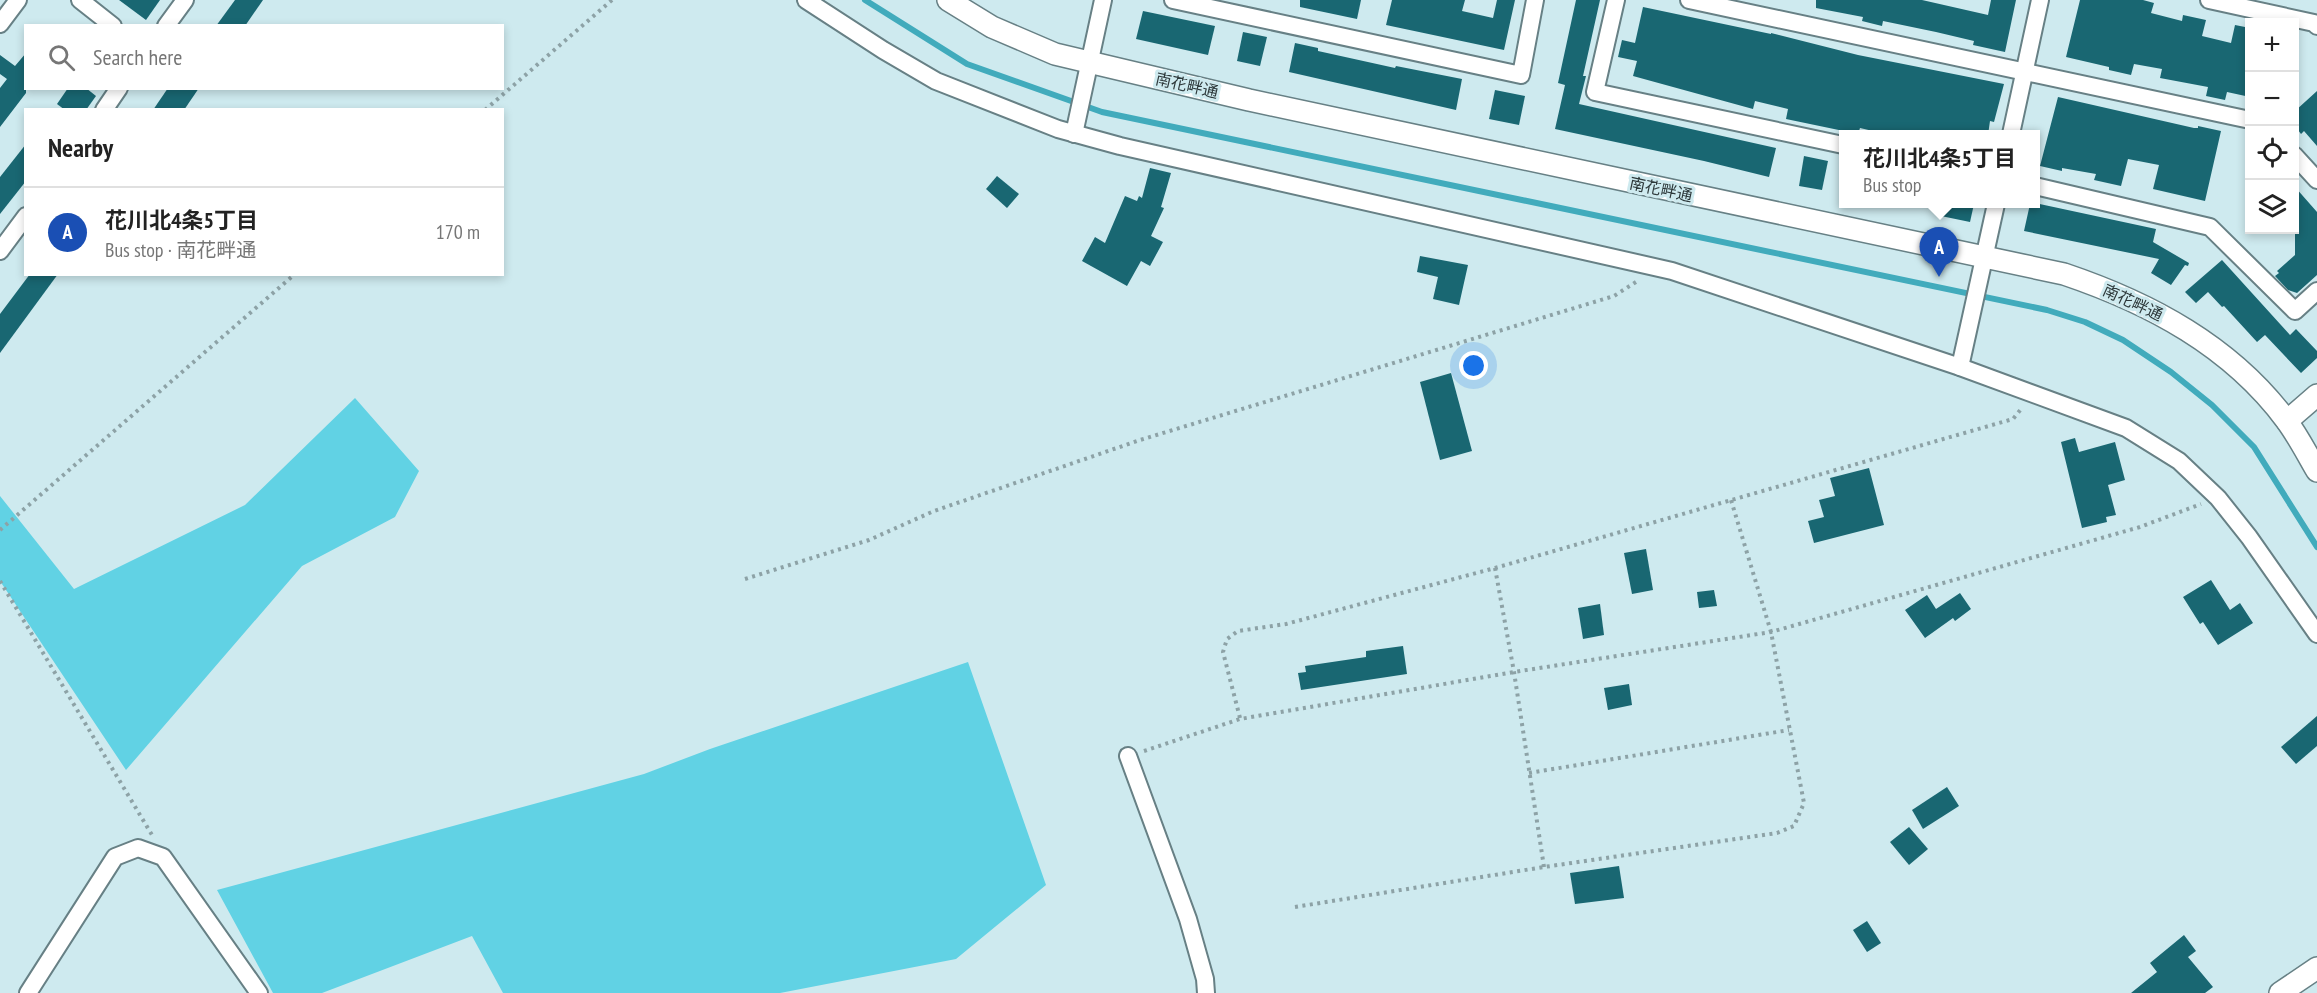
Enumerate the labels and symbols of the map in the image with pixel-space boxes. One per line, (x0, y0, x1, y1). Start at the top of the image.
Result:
street label: 南花畔通 (1154, 68, 1220, 102)
street label: 南花畔通 (1628, 173, 1694, 205)
pin: A (1920, 228, 1958, 277)
street label: 南花畔通 (2100, 279, 2166, 325)
your location (1459, 351, 1488, 380)

